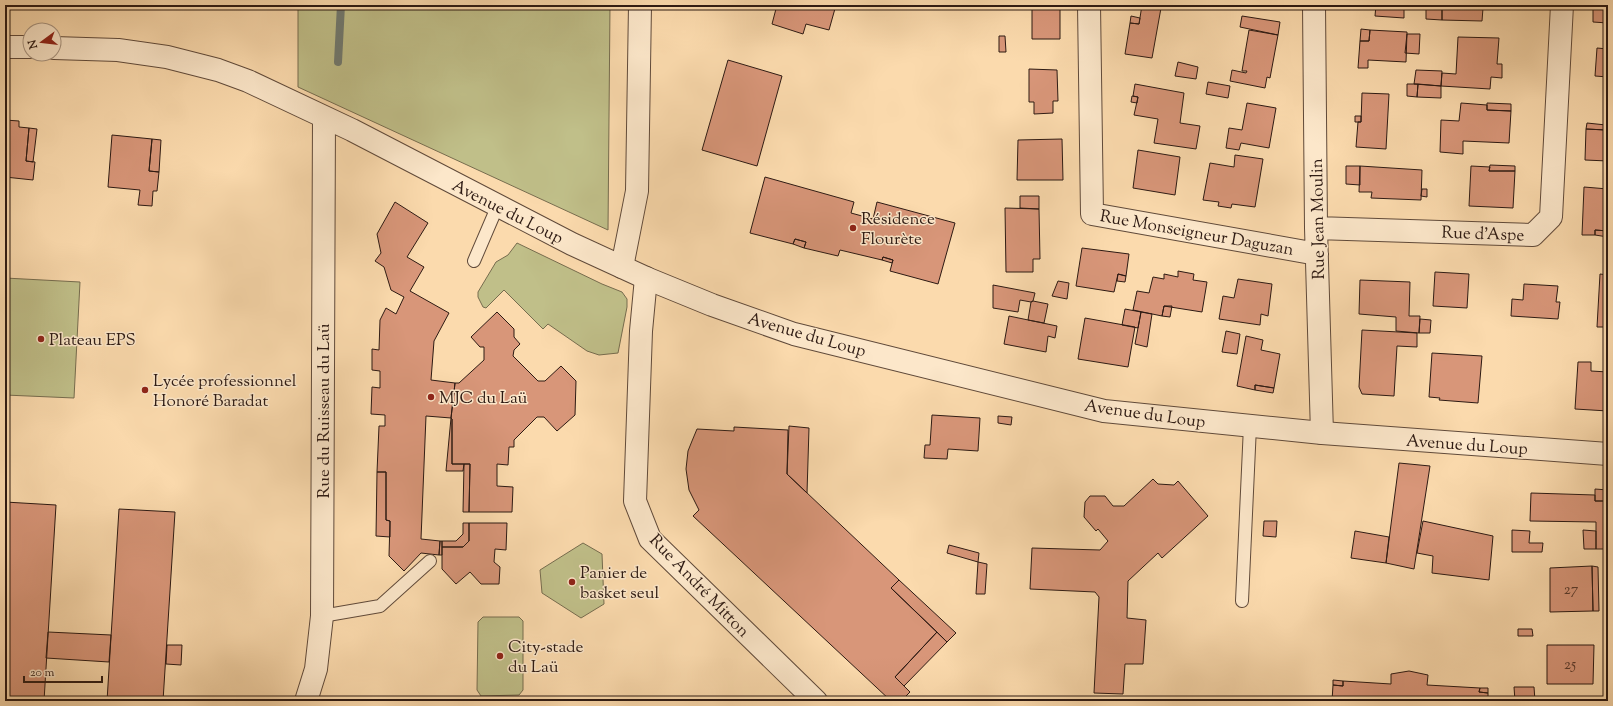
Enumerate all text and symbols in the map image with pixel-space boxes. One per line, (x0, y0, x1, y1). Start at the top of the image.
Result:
north arrow (22, 22, 62, 62)
text: N (24, 38, 42, 52)
street label: Rue Jean Moulin (1306, 158, 1332, 280)
street label: Avenue du Loup (447, 174, 567, 251)
street label: Rue Monseigneur Daguzan (1098, 205, 1295, 263)
place label: Résidence Flourète (861, 208, 935, 252)
street label: Rue d'Aspe (1441, 222, 1525, 248)
marker: Résidence Flourète (848, 223, 858, 233)
street label: Avenue du Loup (744, 308, 868, 364)
street label: Rue du Ruisseau du Laü (313, 323, 337, 499)
place label: Plateau EPS (49, 329, 136, 353)
marker: Plateau EPS (36, 334, 46, 344)
place label: Lycée professionnel Honoré Baradat (153, 370, 297, 414)
marker: Lycée professionnel Honoré Baradat (140, 385, 150, 395)
place label: MJC du Laü (439, 387, 528, 411)
marker: MJC du Laü (426, 392, 436, 402)
street label: Avenue du Loup (1083, 395, 1207, 435)
street label: Avenue du Loup (1405, 430, 1529, 462)
street label: Rue André Mitton (643, 529, 754, 643)
place label: Panier de basket seul (580, 562, 659, 606)
marker: Panier de basket seul (567, 577, 577, 587)
house number: 27 (1564, 580, 1579, 601)
place label: City-stade du Laü (508, 636, 583, 680)
marker: City-stade du Laü (495, 651, 505, 661)
house number: 25 (1564, 655, 1576, 676)
scale bar (24, 658, 102, 684)
text: 20 m (30, 664, 55, 682)

